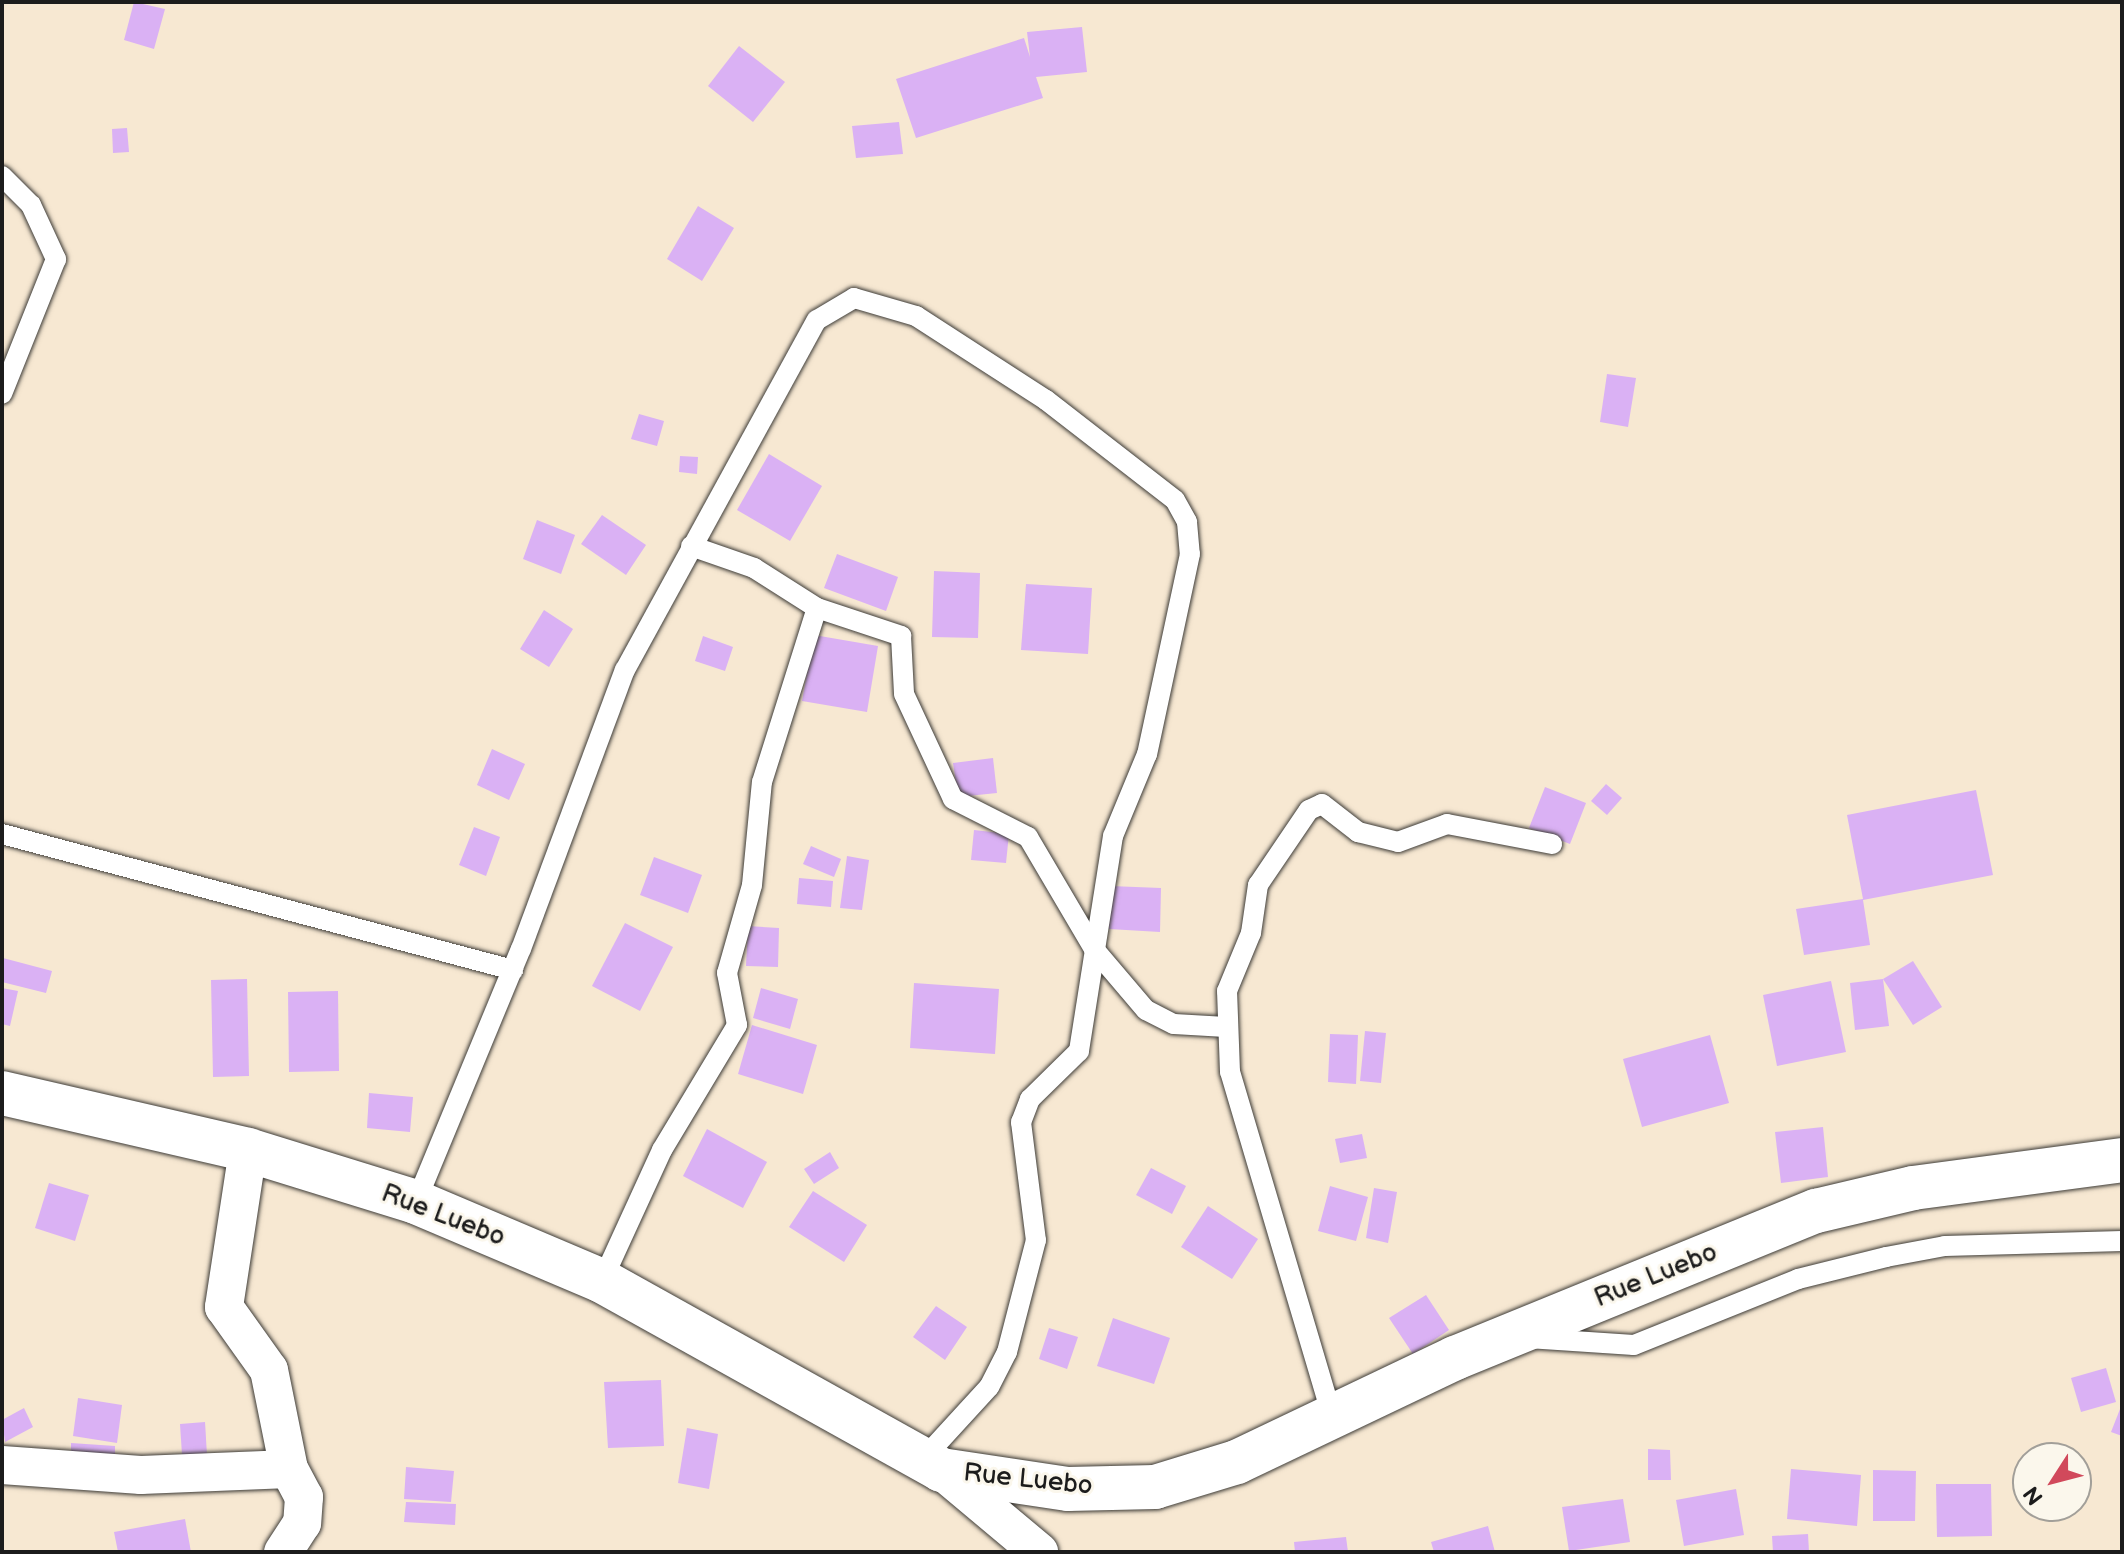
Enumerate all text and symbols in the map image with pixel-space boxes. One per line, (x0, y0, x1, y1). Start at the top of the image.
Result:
street label: Rue Luebo (377, 1178, 509, 1254)
street label: Rue Luebo (1590, 1237, 1722, 1315)
north arrow (2012, 1442, 2092, 1522)
street label: Rue Luebo (962, 1458, 1094, 1502)
text: N (2018, 1481, 2050, 1510)

